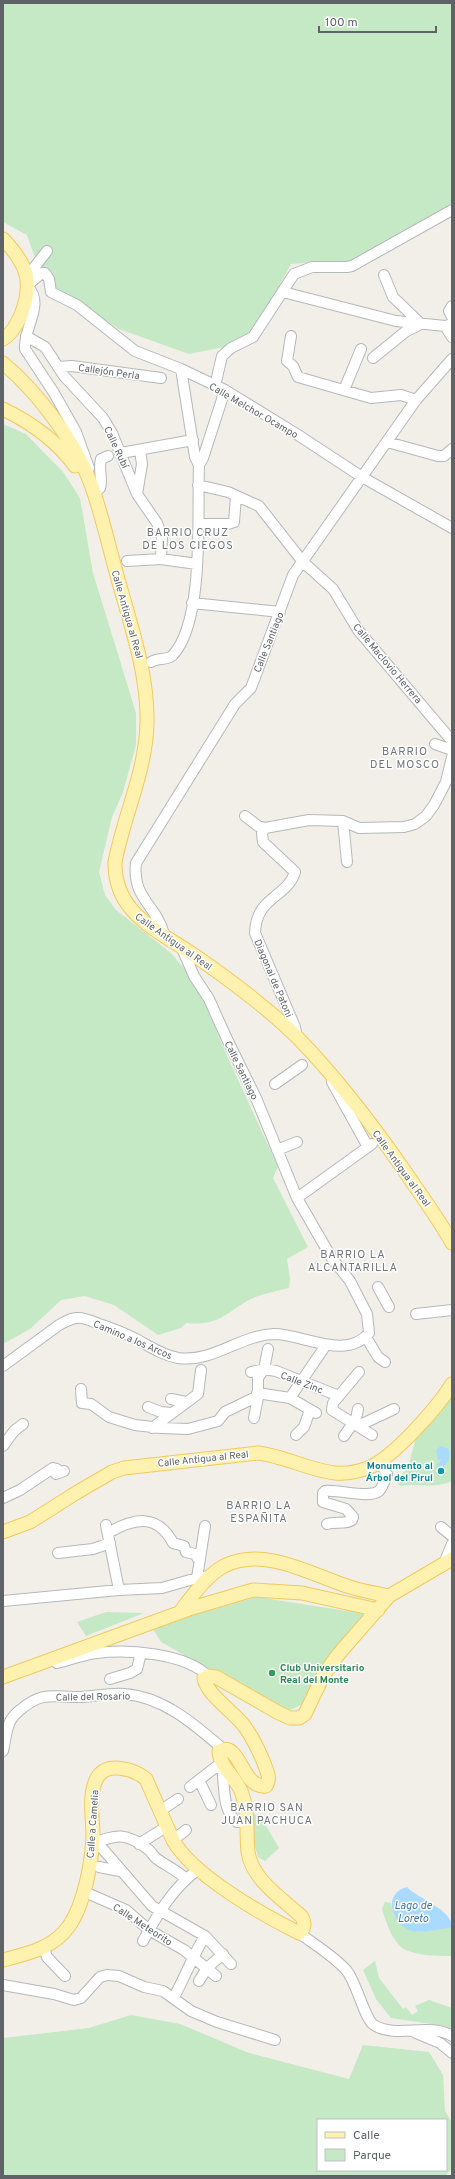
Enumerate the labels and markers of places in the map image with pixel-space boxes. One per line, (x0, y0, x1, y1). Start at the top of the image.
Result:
place label: Monumento al Árbol del Pirul (366, 1460, 433, 1485)
marker: Monumento al Árbol del Pirul (436, 1466, 446, 1476)
place label: Club Universitario Real del Monte (280, 1662, 365, 1687)
marker: Club Universitario Real del Monte (267, 1668, 277, 1678)

